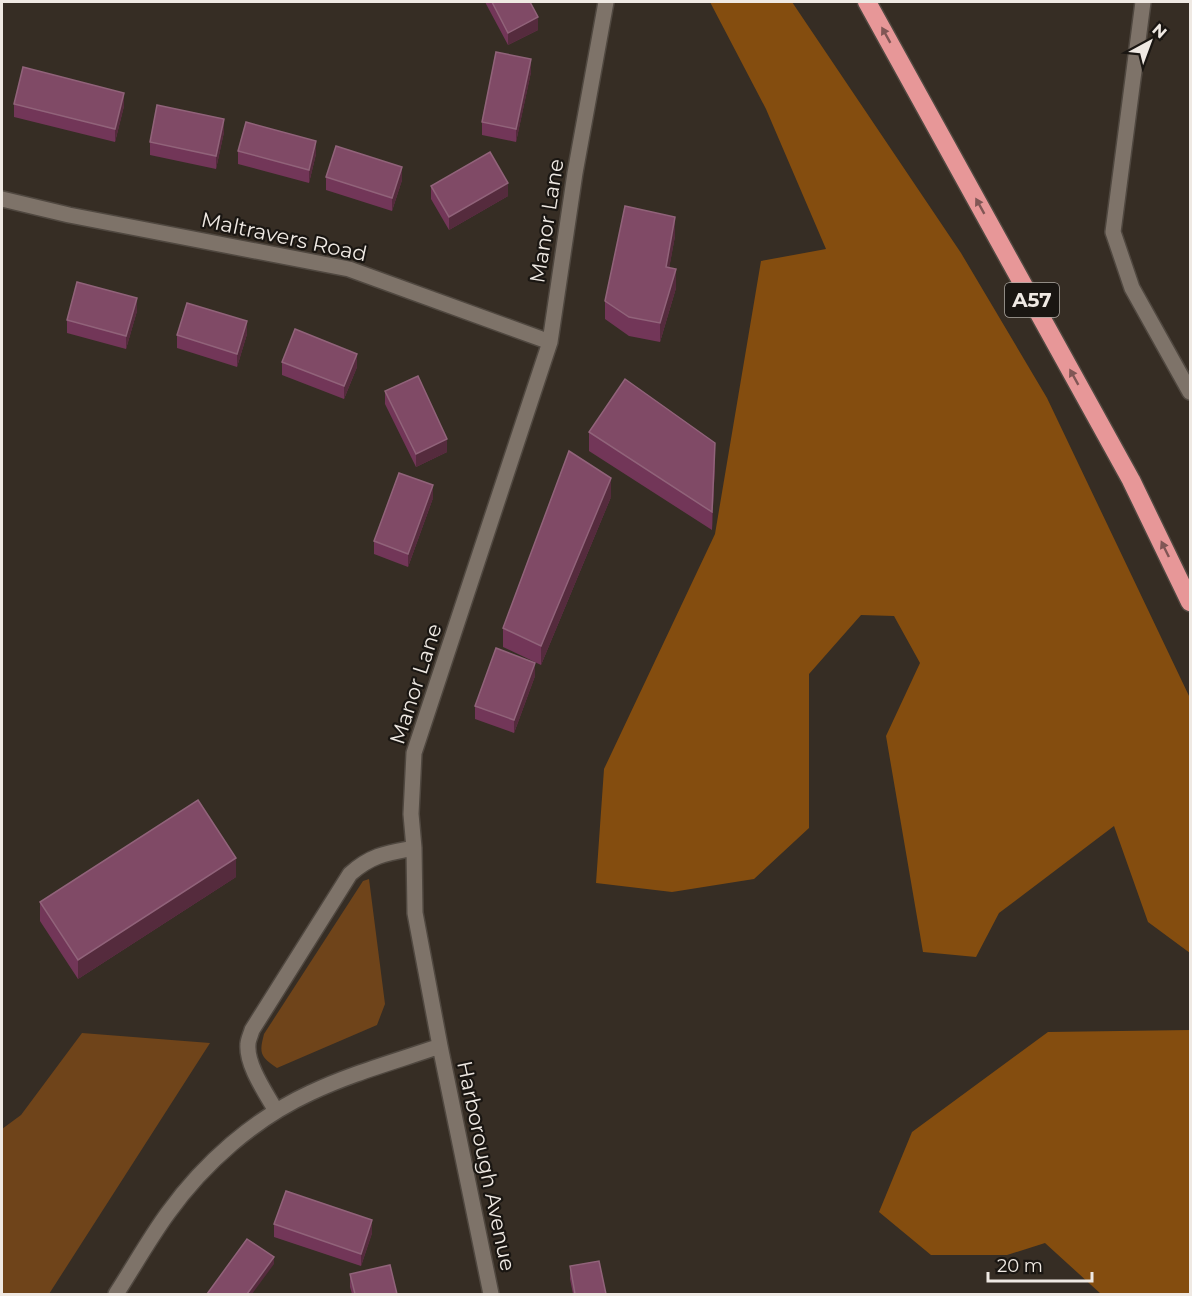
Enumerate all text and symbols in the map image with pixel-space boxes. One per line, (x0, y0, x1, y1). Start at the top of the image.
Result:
north arrow (1120, 12, 1180, 72)
text: N (1148, 20, 1171, 42)
one-way arrow (880, 27, 891, 43)
street label: Manor Lane (524, 157, 569, 285)
one-way arrow (975, 197, 985, 214)
street label: Maltravers Road (199, 207, 369, 266)
road number: A57 (1005, 283, 1059, 317)
one-way arrow (1069, 368, 1079, 385)
one-way arrow (1160, 540, 1170, 558)
street label: Manor Lane (384, 620, 447, 747)
street label: Harborough Avenue (452, 1059, 521, 1273)
scale bar (988, 1245, 1092, 1283)
text: 20 m (997, 1255, 1043, 1277)

